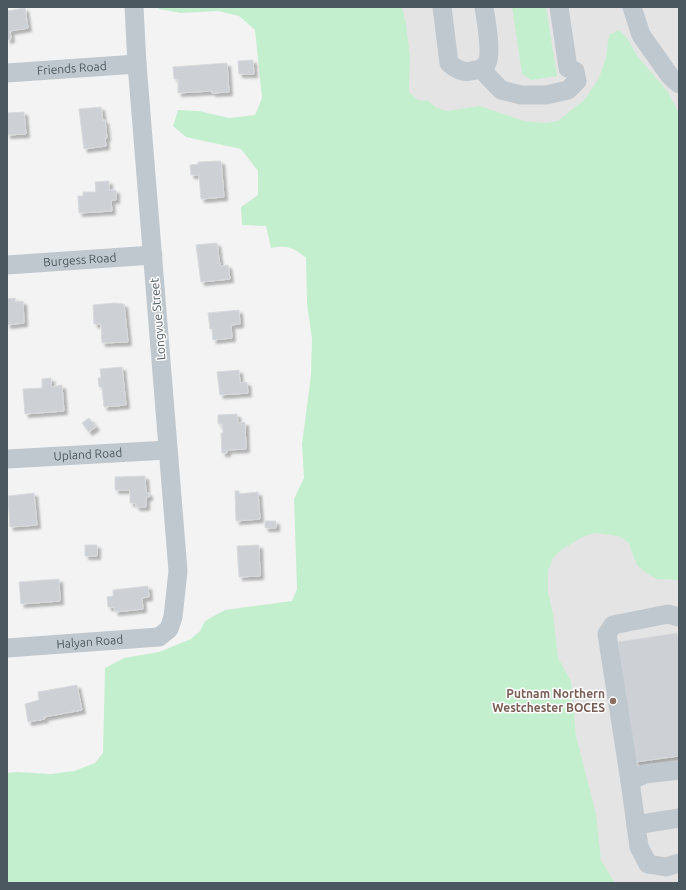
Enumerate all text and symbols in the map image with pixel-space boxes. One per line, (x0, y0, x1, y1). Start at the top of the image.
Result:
street label: Friends Road (37, 59, 107, 77)
street label: Burgess Road (43, 251, 117, 269)
street label: Longvue Street (147, 277, 168, 361)
street label: Upland Road (53, 446, 123, 462)
street label: Halyan Road (56, 633, 124, 650)
place label: Putnam Northern Westchester BOCES (492, 687, 605, 714)
marker: Putnam Northern Westchester BOCES (608, 696, 618, 706)

